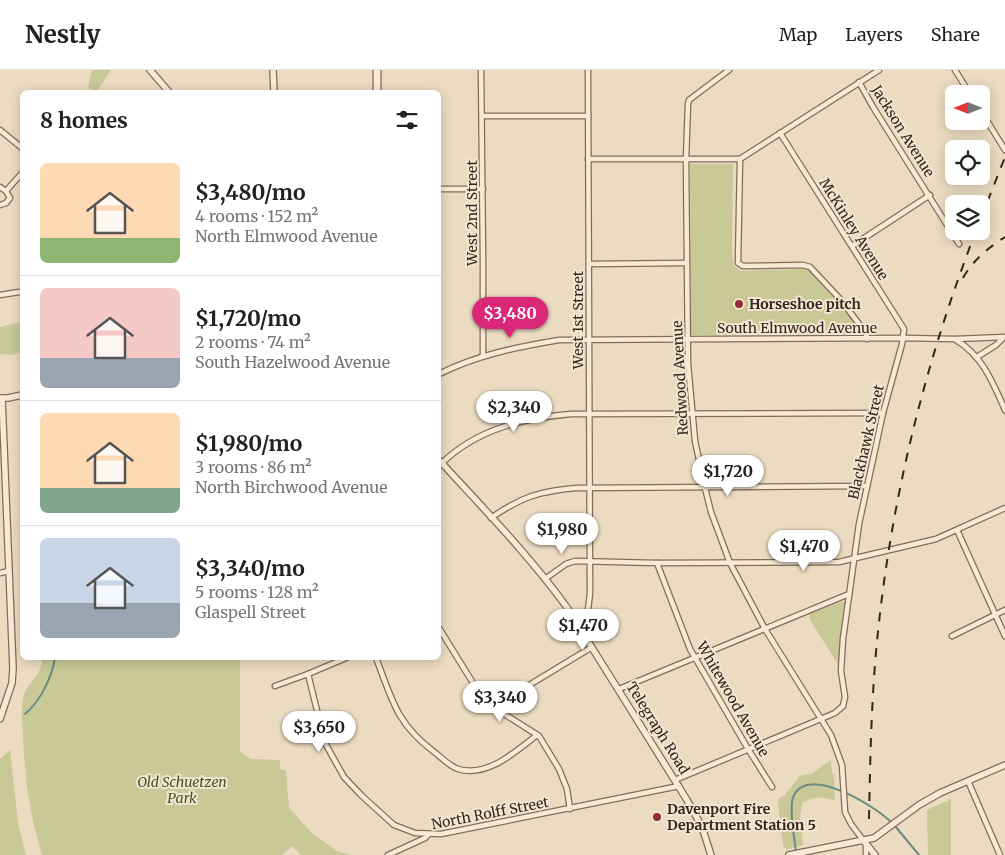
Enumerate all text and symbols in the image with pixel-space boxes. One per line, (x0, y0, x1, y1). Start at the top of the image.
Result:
text: Nestly (25, 19, 100, 50)
text: Map (779, 23, 817, 46)
text: Layers (845, 23, 903, 46)
text: Share (931, 23, 980, 46)
street label: Jackson Avenue (867, 81, 938, 180)
north arrow (945, 85, 990, 130)
map controls (945, 85, 990, 240)
icon: filters (393, 106, 421, 134)
text: 8 homes (40, 107, 128, 134)
button: locate (945, 140, 990, 185)
street label: West 2nd Street (463, 160, 481, 267)
street label: McKinley Avenue (815, 175, 893, 283)
text: $3,480/mo (195, 179, 305, 206)
icon: home (80, 183, 140, 243)
button: layers (945, 195, 990, 240)
text: 4 rooms · 152 m² (195, 206, 318, 226)
text: North Elmwood Avenue (195, 226, 378, 246)
street label: West 1st Street (569, 270, 587, 370)
place label: Horseshoe pitch (749, 295, 862, 313)
pin: $3,480 (469, 296, 551, 339)
marker: Horseshoe pitch (733, 298, 745, 310)
text: $3,480 (483, 303, 537, 323)
text: $1,720/mo (195, 305, 301, 332)
icon: home (80, 308, 140, 368)
street label: South Elmwood Avenue (717, 319, 877, 337)
street label: Redwood Avenue (668, 320, 692, 436)
text: 2 rooms · 74 m² (195, 332, 311, 352)
text: South Hazelwood Avenue (195, 352, 390, 372)
street label: Blackhawk Street (844, 382, 888, 501)
pin: $2,340 (473, 390, 555, 433)
text: $2,340 (487, 397, 541, 417)
text: $1,980/mo (195, 430, 302, 457)
icon: home (80, 433, 140, 493)
pin: $1,720 (687, 454, 769, 497)
text: 3 rooms · 86 m² (195, 457, 312, 477)
text: $1,720 (703, 461, 753, 481)
text: North Birchwood Avenue (195, 477, 388, 497)
pin: $1,980 (521, 512, 603, 555)
text: $1,980 (536, 519, 588, 539)
pin: $1,470 (763, 530, 845, 572)
text: $1,470 (779, 536, 829, 556)
text: $3,340/mo (195, 555, 305, 582)
icon: home (80, 558, 140, 618)
text: 5 rooms · 128 m² (195, 582, 319, 602)
text: Glaspell Street (195, 602, 306, 622)
pin: $1,470 (542, 608, 624, 651)
text: $1,470 (558, 615, 608, 635)
street label: Whitewood Avenue (692, 637, 773, 760)
street label: Telegraph Road (622, 679, 694, 778)
pin: $3,340 (459, 680, 541, 723)
text: $3,340 (473, 687, 527, 707)
pin: $3,650 (278, 710, 360, 753)
text: $3,650 (293, 717, 345, 737)
park label: Old Schuetzen Park (137, 773, 227, 807)
street label: North Rolff Street (430, 793, 551, 833)
place label: Davenport Fire Department Station 5 (667, 800, 816, 834)
marker: Davenport Fire Department Station 5 (651, 811, 663, 823)

